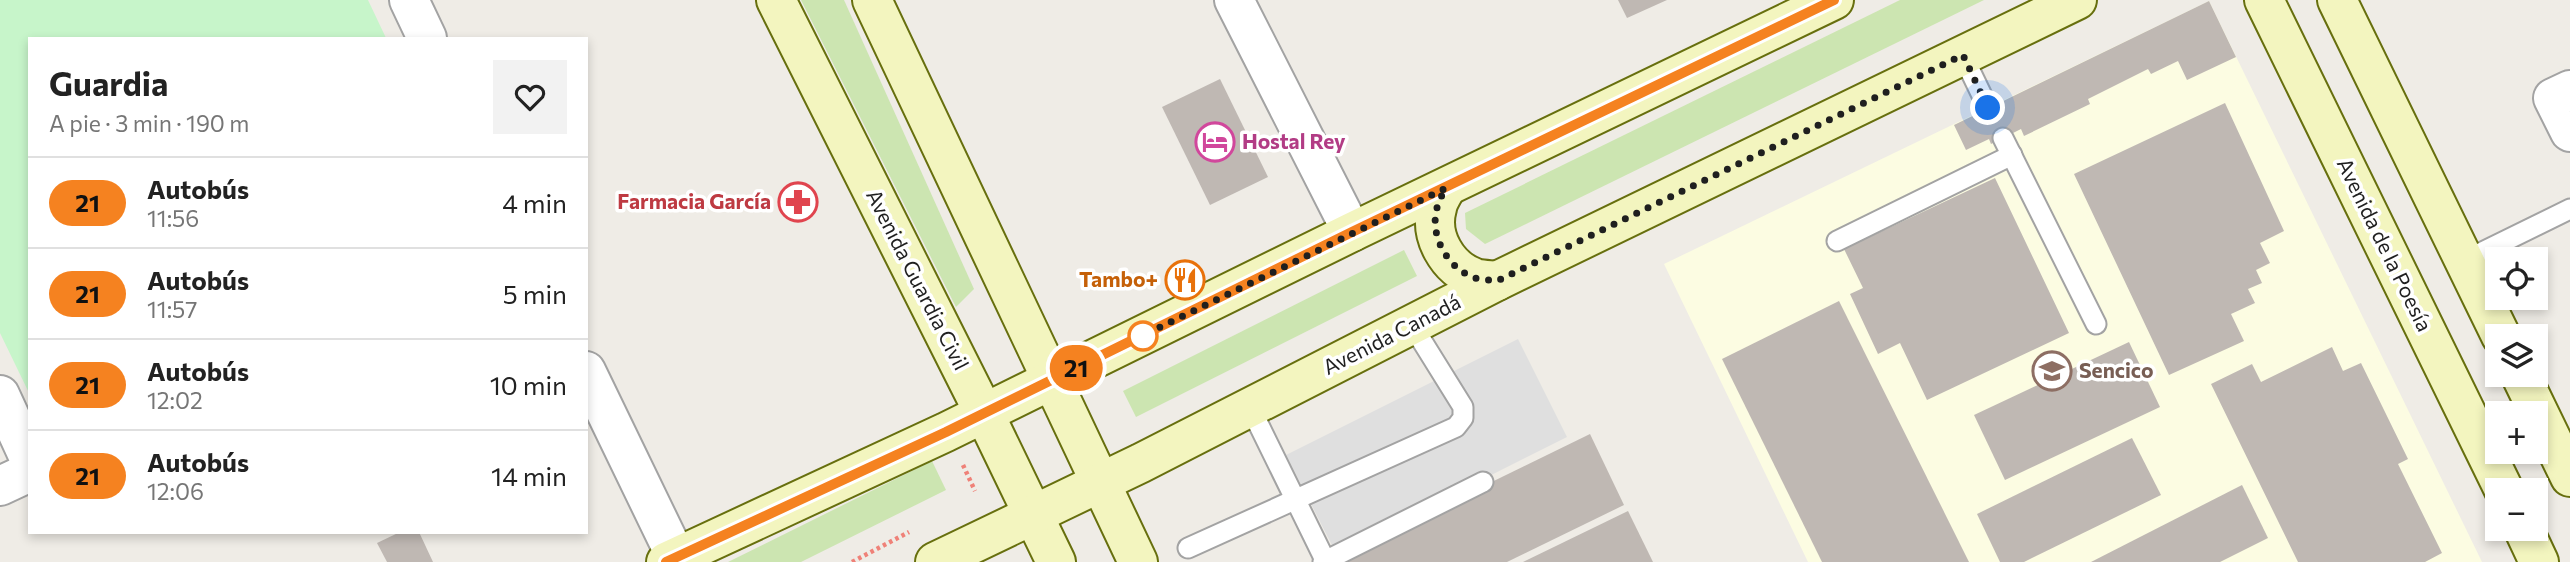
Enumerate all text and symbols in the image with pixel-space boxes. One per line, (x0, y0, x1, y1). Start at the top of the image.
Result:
button: heart (493, 60, 567, 134)
text: Guardia (49, 62, 168, 103)
your location (1970, 90, 2005, 125)
text: A pie · 3 min · 190 m (49, 109, 249, 137)
hotel icon: Hostal Rey (1194, 121, 1236, 163)
place label: Hostal Rey (1242, 128, 1346, 153)
street label: Avenida de la Poesía (2333, 154, 2438, 335)
text: Autobús (147, 173, 249, 204)
pharmacy icon: Farmacia García (777, 181, 819, 223)
street label: Avenida Guardia Civil (862, 185, 975, 374)
text: 4 min (502, 187, 567, 218)
text: 21 (75, 188, 100, 217)
place label: Farmacia García (617, 188, 771, 213)
text: 11:56 (147, 204, 199, 232)
map controls (2485, 247, 2548, 541)
button: locate (2485, 247, 2548, 310)
restaurant icon: Tambo+ (1164, 259, 1206, 301)
text: Autobús (147, 264, 249, 295)
place label: Tambo+ (1079, 266, 1158, 291)
text: 5 min (503, 278, 567, 309)
text: 21 (75, 279, 100, 308)
street label: Avenida Canadá (1318, 288, 1464, 379)
text: 11:57 (147, 295, 197, 323)
unlabelled marker (1128, 321, 1158, 351)
button: layers (2485, 324, 2548, 387)
line badge: 21 (1044, 345, 1108, 391)
school or university icon: Sencico (2031, 350, 2073, 392)
text: 21 (1064, 353, 1088, 382)
text: Autobús (147, 355, 249, 386)
place label: Sencico (2079, 357, 2154, 382)
text: 10 min (490, 369, 567, 400)
text: 21 (75, 370, 100, 399)
text: 12:02 (147, 386, 203, 414)
button: + (2485, 401, 2548, 464)
text: Autobús (147, 446, 249, 477)
text: 14 min (491, 460, 567, 491)
text: 21 (75, 461, 100, 490)
text: 12:06 (147, 477, 204, 505)
button: − (2485, 478, 2548, 541)

